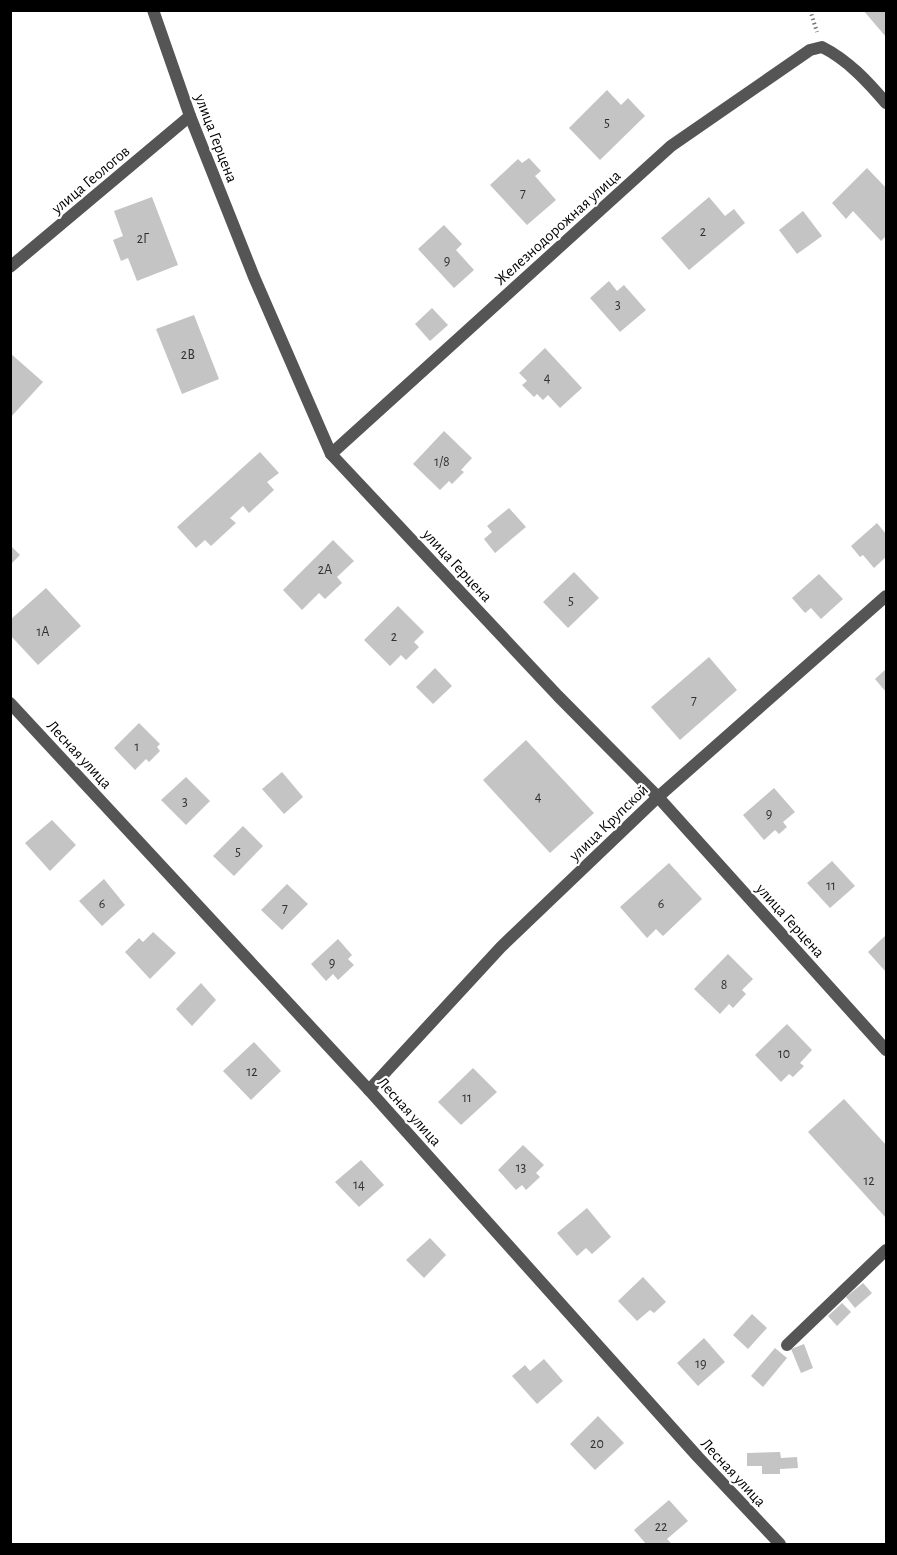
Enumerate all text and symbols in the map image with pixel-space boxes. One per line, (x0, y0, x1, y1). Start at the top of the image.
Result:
street label: улица Герцена (191, 91, 240, 185)
house number: 5 (604, 116, 610, 130)
street label: улица Геологов (48, 143, 133, 218)
street label: Железнодорожная улица (492, 167, 624, 289)
house number: 7 (520, 186, 526, 200)
house number: 2 (700, 225, 706, 239)
house number: 2Г (137, 232, 150, 246)
house number: 9 (444, 254, 450, 268)
house number: 3 (615, 298, 621, 312)
house number: 2В (181, 348, 195, 362)
house number: 4 (544, 371, 551, 385)
house number: 1/8 (434, 455, 450, 469)
street label: улица Герцена (418, 525, 495, 606)
house number: 2А (318, 563, 332, 577)
house number: 5 (568, 594, 574, 608)
house number: 1А (36, 625, 50, 639)
house number: 2 (391, 630, 397, 644)
house number: 7 (691, 693, 697, 707)
street label: Лесная улица (43, 717, 115, 793)
house number: 1 (135, 740, 139, 754)
street label: улица Крупской (566, 781, 652, 865)
house number: 4 (535, 790, 542, 804)
house number: 3 (182, 795, 188, 809)
house number: 9 (766, 807, 772, 821)
house number: 5 (235, 845, 241, 859)
house number: 11 (826, 879, 836, 893)
street label: улица Герцена (752, 880, 827, 961)
house number: 6 (99, 897, 105, 911)
house number: 6 (658, 897, 664, 911)
house number: 7 (282, 901, 288, 915)
house number: 9 (329, 956, 335, 970)
house number: 8 (721, 978, 727, 992)
house number: 10 (778, 1047, 790, 1061)
house number: 12 (246, 1065, 258, 1079)
street label: Лесная улица (374, 1074, 444, 1150)
house number: 11 (462, 1091, 472, 1105)
house number: 13 (516, 1161, 527, 1175)
house number: 12 (863, 1174, 875, 1188)
house number: 14 (353, 1178, 365, 1192)
house number: 19 (695, 1357, 707, 1371)
street label: Лесная улица (697, 1435, 769, 1511)
house number: 20 (590, 1437, 604, 1451)
house number: 22 (655, 1520, 667, 1534)

